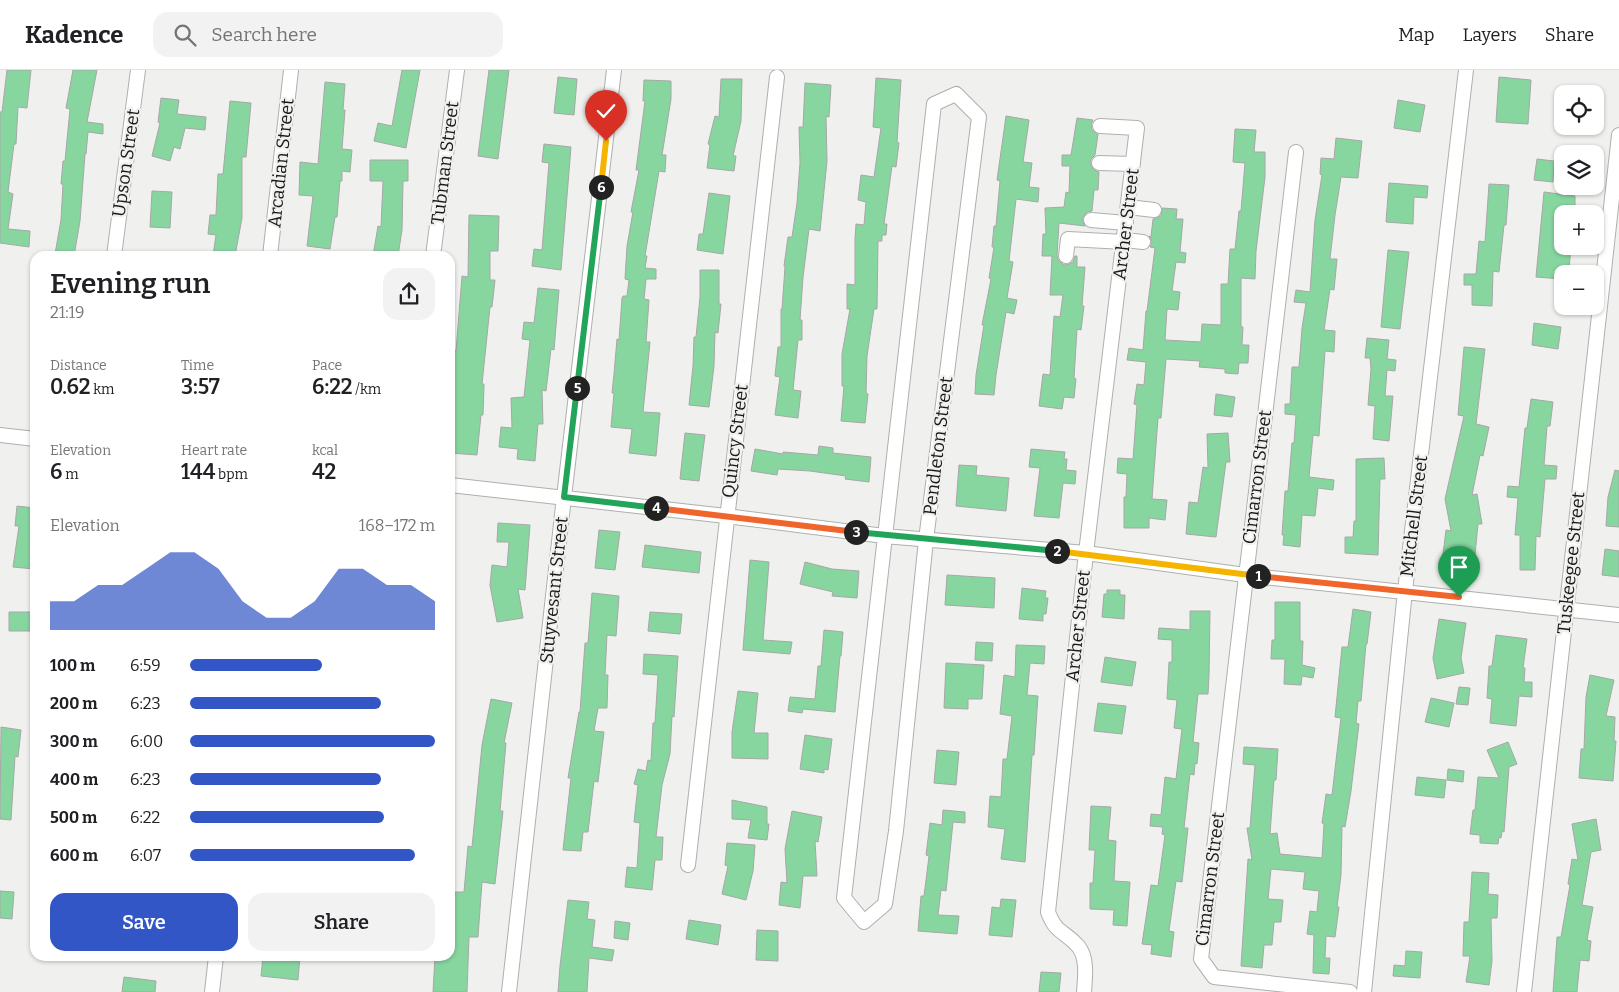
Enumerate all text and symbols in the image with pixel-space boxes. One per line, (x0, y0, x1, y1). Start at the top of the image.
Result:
search box (153, 12, 503, 57)
text: Kadence (25, 21, 123, 49)
icon: search (171, 21, 199, 49)
text: Search here (211, 23, 317, 46)
text: Map (1398, 24, 1434, 46)
text: Layers (1462, 24, 1517, 46)
text: Share (1545, 24, 1594, 46)
map controls (1554, 85, 1604, 315)
button: locate (1554, 85, 1604, 135)
pin (585, 90, 627, 141)
street label: Arcadian Street (263, 97, 299, 229)
icon: check (592, 97, 620, 125)
street label: Tubman Street (426, 99, 464, 226)
street label: Upson Street (108, 107, 145, 218)
button: layers (1554, 145, 1604, 195)
street label: Archer Street (1108, 166, 1144, 281)
pin: 6 (588, 174, 614, 200)
text: 6 (597, 179, 606, 196)
button: + (1554, 205, 1604, 255)
button: − (1554, 265, 1604, 315)
text: Evening run (50, 267, 210, 300)
button: share (383, 268, 435, 320)
text: 21:19 (50, 303, 84, 322)
text: Distance (50, 357, 107, 374)
text: Time (181, 357, 214, 374)
text: Pace (312, 357, 342, 374)
text: 0.62 (50, 374, 90, 400)
text: 3:57 (181, 374, 220, 400)
text: 6:22 (312, 374, 353, 400)
street label: Pendleton Street (919, 375, 957, 517)
pin: 5 (564, 376, 590, 400)
text: 5 (574, 380, 581, 397)
text: km (90, 381, 114, 398)
text: /km (353, 381, 381, 398)
street label: Quincy Street (717, 383, 753, 499)
street label: Cimarron Street (1238, 408, 1276, 545)
text: Elevation (50, 442, 111, 459)
text: Heart rate (181, 442, 247, 459)
text: kcal (312, 442, 338, 459)
street label: Mitchell Street (1396, 453, 1432, 578)
text: 6 (50, 459, 62, 485)
text: 144 (181, 459, 215, 485)
text: 42 (312, 459, 336, 485)
text: m (62, 466, 79, 483)
text: bpm (215, 466, 248, 483)
street label: Tuskeegee Street (1553, 490, 1589, 635)
pin: 4 (644, 496, 668, 520)
text: 4 (652, 500, 661, 517)
street label: Stuyvesant Street (535, 515, 573, 665)
text: Elevation (50, 516, 120, 535)
text: 168–172 m (359, 516, 435, 535)
pin: 3 (844, 520, 868, 544)
text: 3 (852, 524, 861, 541)
pin: 2 (1044, 538, 1070, 564)
text: 2 (1054, 543, 1061, 560)
pin (1438, 546, 1480, 597)
icon: arrive (1445, 553, 1473, 581)
pin: 1 (1246, 564, 1270, 588)
text: 1 (1255, 568, 1262, 585)
street label: Archer Street (1061, 569, 1095, 683)
text: 100 m (50, 656, 95, 675)
text: 6:59 (130, 656, 161, 675)
text: 200 m (50, 694, 97, 713)
text: 6:23 (130, 694, 161, 713)
text: 300 m (50, 732, 98, 751)
text: 6:00 (130, 732, 163, 751)
text: 400 m (50, 770, 98, 789)
text: 6:23 (130, 770, 161, 789)
text: 500 m (50, 808, 97, 827)
text: 6:22 (130, 808, 160, 827)
street label: Cimarron Street (1191, 810, 1229, 947)
text: 600 m (50, 846, 98, 865)
text: 6:07 (130, 846, 161, 865)
button: Save (50, 893, 238, 951)
button: Share (248, 893, 435, 951)

